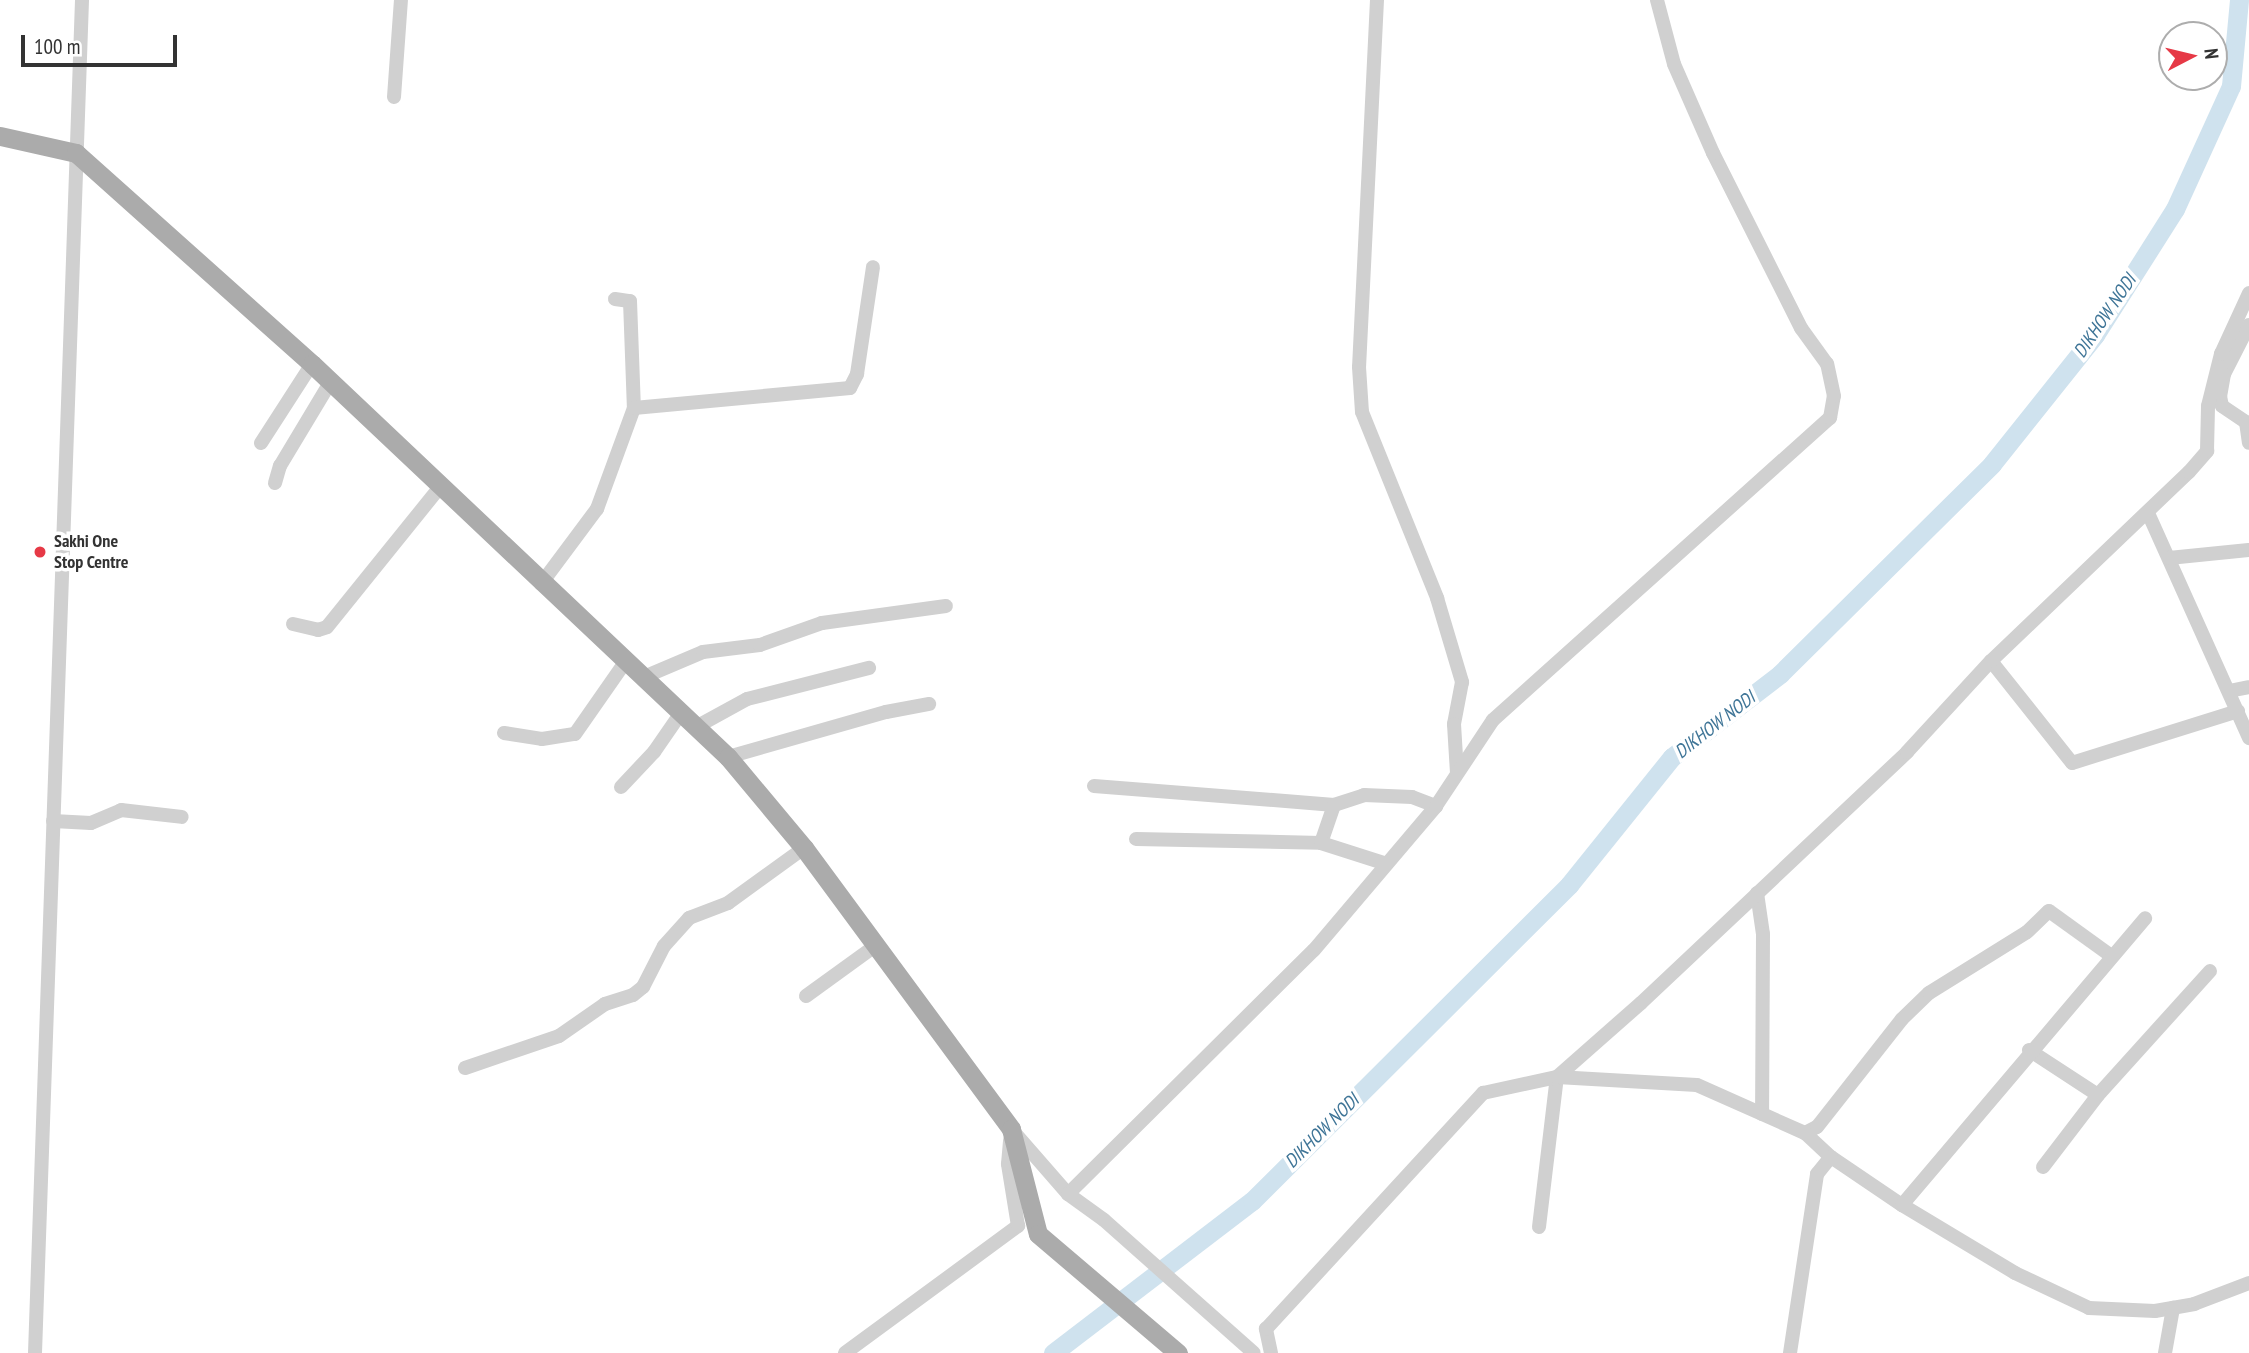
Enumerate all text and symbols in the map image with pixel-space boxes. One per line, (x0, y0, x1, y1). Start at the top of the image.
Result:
scale bar (24, 21, 180, 65)
north arrow (2158, 21, 2228, 91)
text: 100 m (34, 33, 80, 60)
text: N (2199, 47, 2224, 60)
water label: DIKHOW NODI (2069, 270, 2141, 362)
place label: Sakhi One Stop Centre (54, 531, 129, 574)
marker: Sakhi One Stop Centre (32, 544, 48, 560)
water label: DIKHOW NODI (1670, 686, 1760, 764)
water label: DIKHOW NODI (1280, 1089, 1364, 1173)

